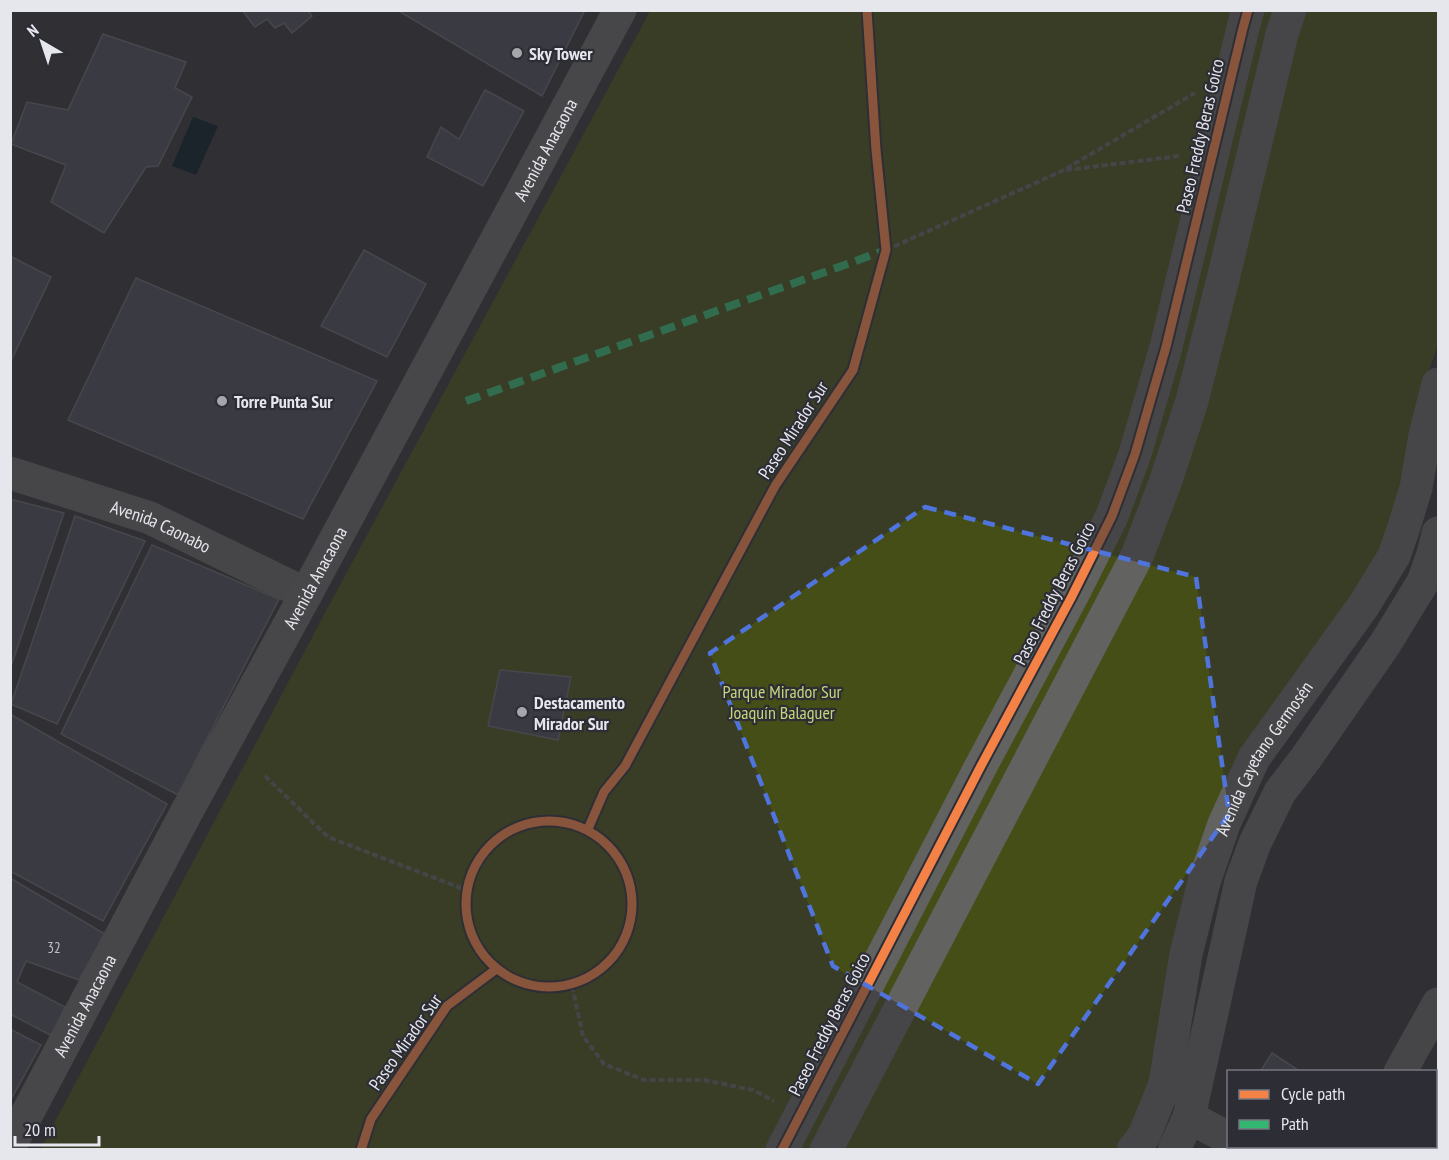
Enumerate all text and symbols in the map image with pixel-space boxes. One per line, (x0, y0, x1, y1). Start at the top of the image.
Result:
north arrow (12, 12, 72, 72)
text: N (23, 20, 42, 41)
place label: Sky Tower (529, 42, 593, 65)
marker: Sky Tower (510, 46, 524, 60)
street label: Paseo Freddy Beras Goico (1171, 56, 1229, 215)
street label: Avenida Anacaona (508, 94, 582, 205)
street label: Paseo Mirador Sur (753, 377, 833, 483)
place label: Torre Punta Sur (234, 390, 333, 413)
marker: Torre Punta Sur (215, 394, 229, 408)
street label: Avenida Caonabo (108, 495, 215, 557)
street label: Paseo Freddy Beras Goico (1008, 517, 1100, 668)
street label: Avenida Anacaona (278, 523, 352, 633)
street label: Avenida Cayetano Germosén (1209, 676, 1317, 838)
park label: Parque Mirador Sur Joaquín Balaguer (723, 680, 842, 724)
place label: Destacamento Mirador Sur (534, 691, 625, 735)
marker: Destacamento Mirador Sur (515, 705, 529, 719)
house number: 32 (47, 938, 61, 957)
street label: Paseo Freddy Beras Goico (783, 948, 875, 1099)
street label: Avenida Anacaona (48, 950, 121, 1061)
street label: Paseo Mirador Sur (363, 989, 447, 1095)
legend (1227, 1070, 1437, 1148)
text: Cycle path (1281, 1082, 1345, 1105)
scale bar (15, 1109, 99, 1147)
text: Path (1281, 1112, 1309, 1135)
text: 20 m (24, 1118, 56, 1141)

